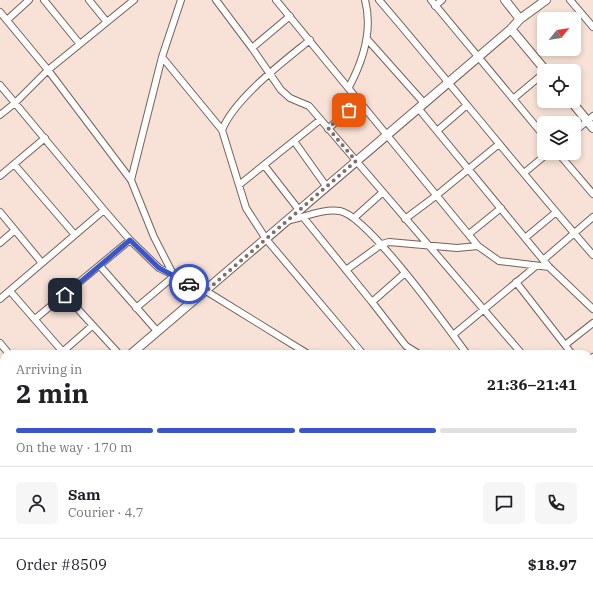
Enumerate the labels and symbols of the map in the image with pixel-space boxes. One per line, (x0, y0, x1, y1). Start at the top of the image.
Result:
north arrow (537, 12, 581, 56)
pin (332, 93, 366, 127)
courier (169, 264, 209, 304)
pin (48, 278, 82, 312)

